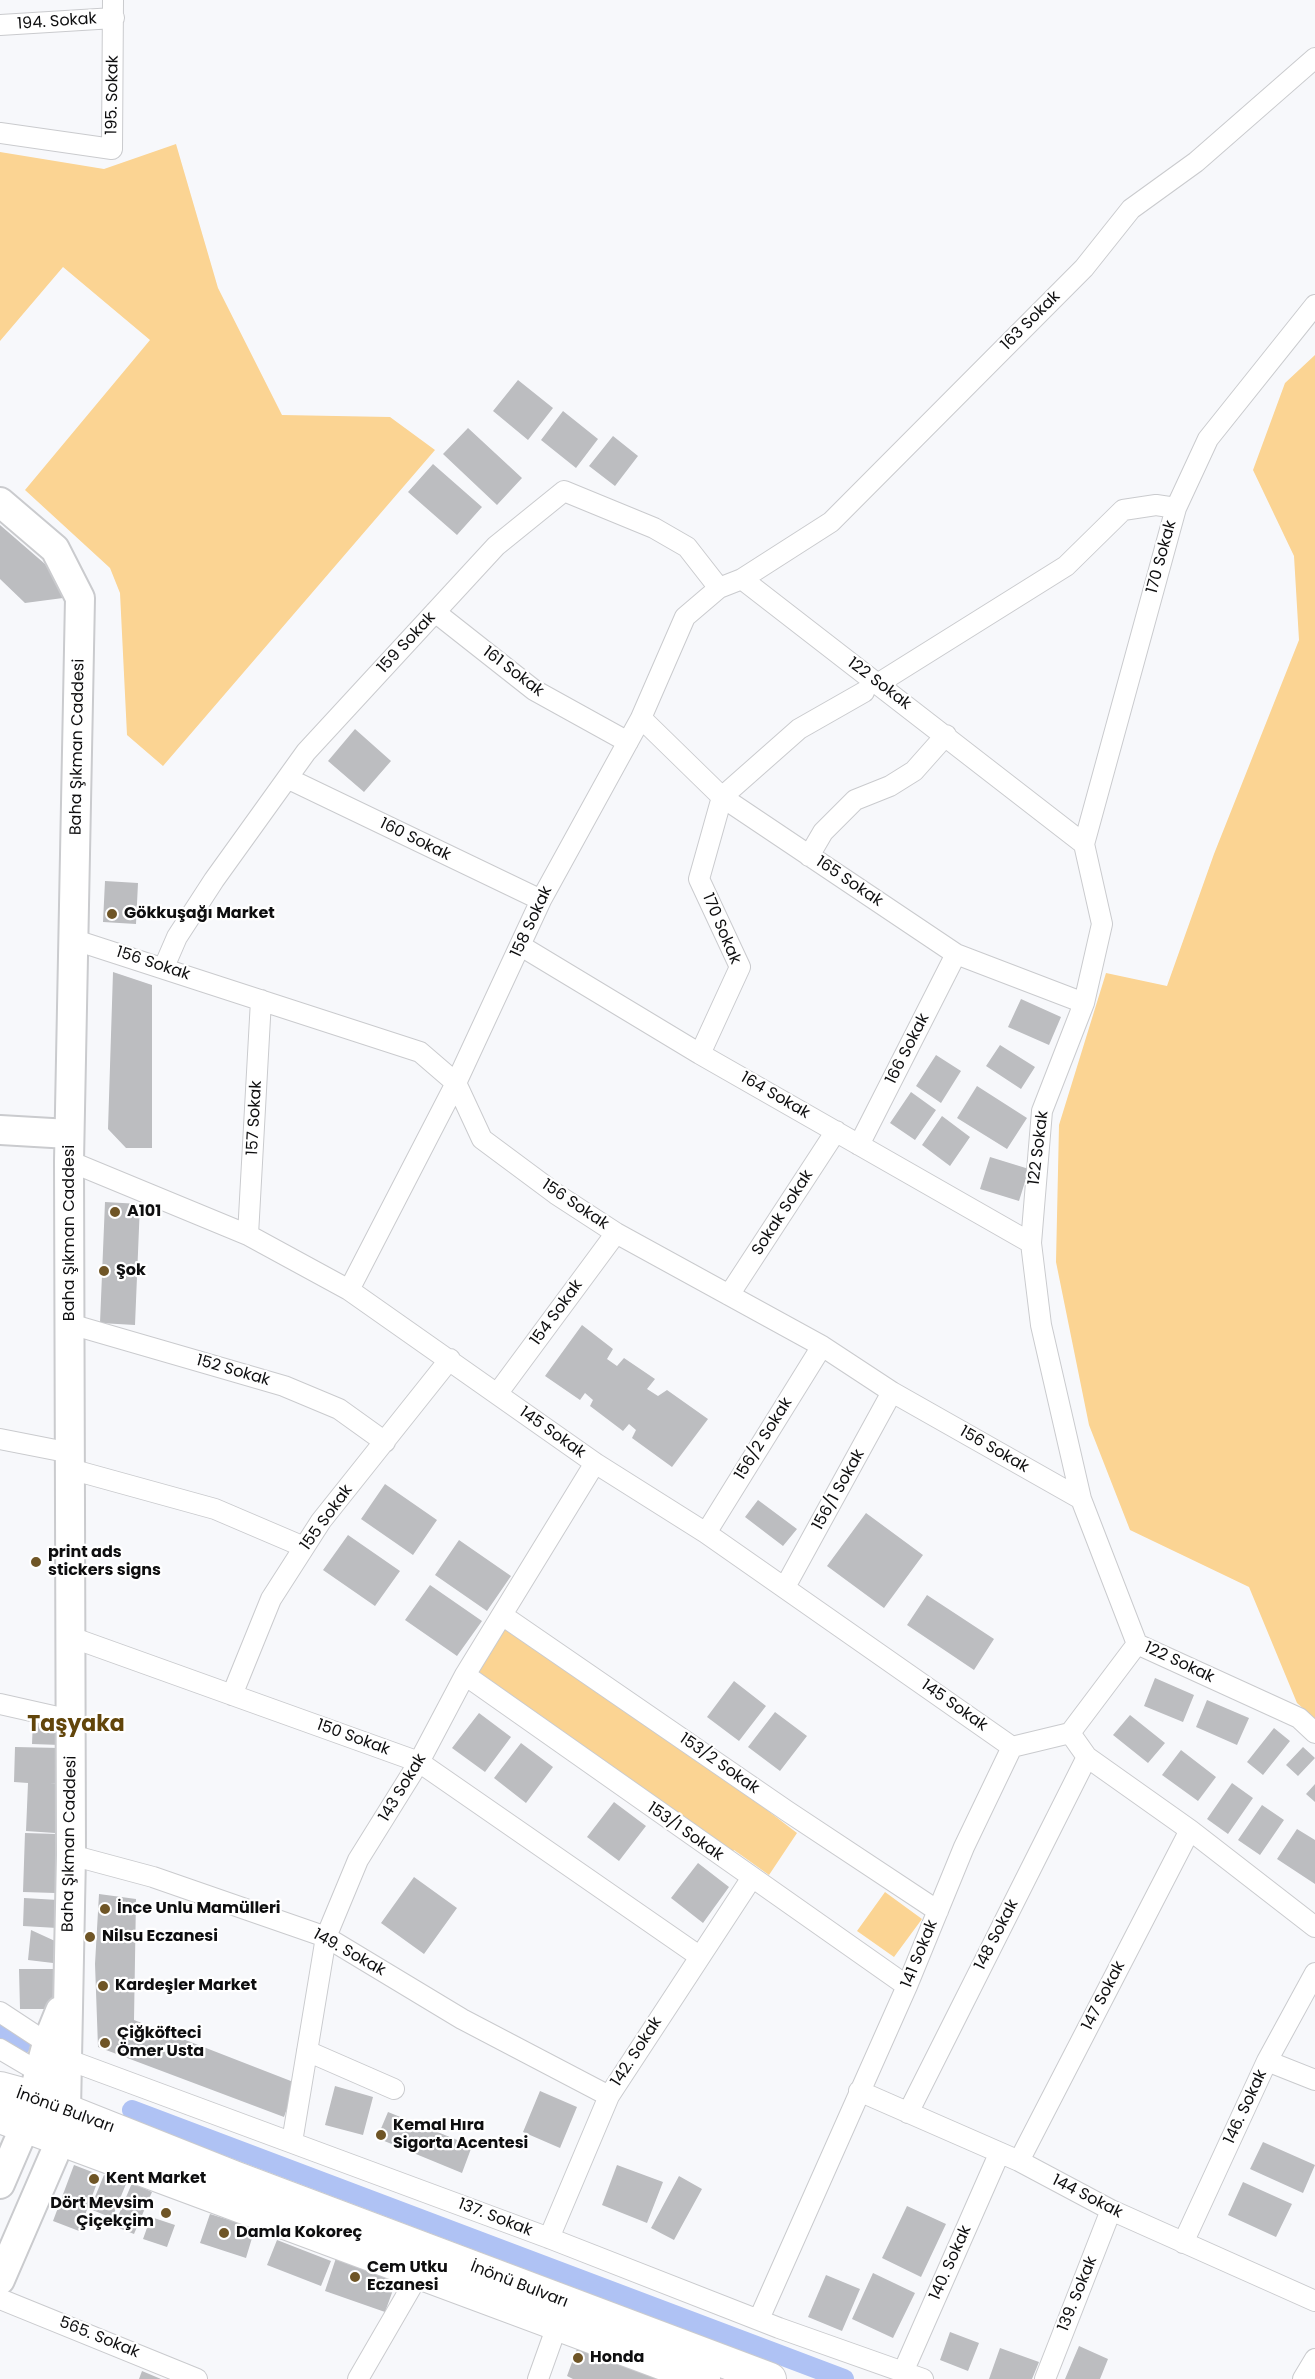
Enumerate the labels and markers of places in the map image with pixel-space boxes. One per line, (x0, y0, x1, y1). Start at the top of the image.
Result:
place label: Gökkuşağı Market (124, 904, 275, 924)
marker: Gökkuşağı Market (105, 907, 119, 921)
place label: A101 (127, 1202, 161, 1222)
marker: A101 (108, 1205, 122, 1219)
place label: Şok (116, 1261, 146, 1281)
marker: Şok (97, 1264, 111, 1278)
place label: print ads stickers signs (48, 1543, 161, 1581)
marker: print ads stickers signs (29, 1555, 43, 1569)
place label: İnce Unlu Mamülleri (117, 1899, 281, 1919)
marker: İnce Unlu Mamülleri (98, 1902, 112, 1916)
place label: Nilsu Eczanesi (102, 1927, 218, 1947)
marker: Nilsu Eczanesi (83, 1930, 97, 1944)
place label: Kardeşler Market (115, 1976, 257, 1996)
marker: Kardeşler Market (96, 1979, 110, 1993)
place label: Çiğköfteci Ömer Usta (117, 2024, 204, 2062)
marker: Çiğköfteci Ömer Usta (98, 2036, 112, 2050)
place label: Kemal Hıra Sigorta Acentesi (393, 2116, 528, 2154)
marker: Kemal Hıra Sigorta Acentesi (374, 2128, 388, 2142)
place label: Kent Market (106, 2169, 206, 2189)
marker: Kent Market (87, 2172, 101, 2186)
place label: Dört Mevsim Çiçekçim (50, 2194, 154, 2232)
marker: Dört Mevsim Çiçekçim (159, 2206, 173, 2220)
place label: Damla Kokoreç (236, 2223, 362, 2243)
marker: Damla Kokoreç (217, 2226, 231, 2240)
place label: Cem Utku Eczanesi (367, 2258, 448, 2296)
marker: Cem Utku Eczanesi (348, 2270, 362, 2284)
place label: Honda (590, 2348, 644, 2368)
marker: Honda (571, 2351, 585, 2365)

